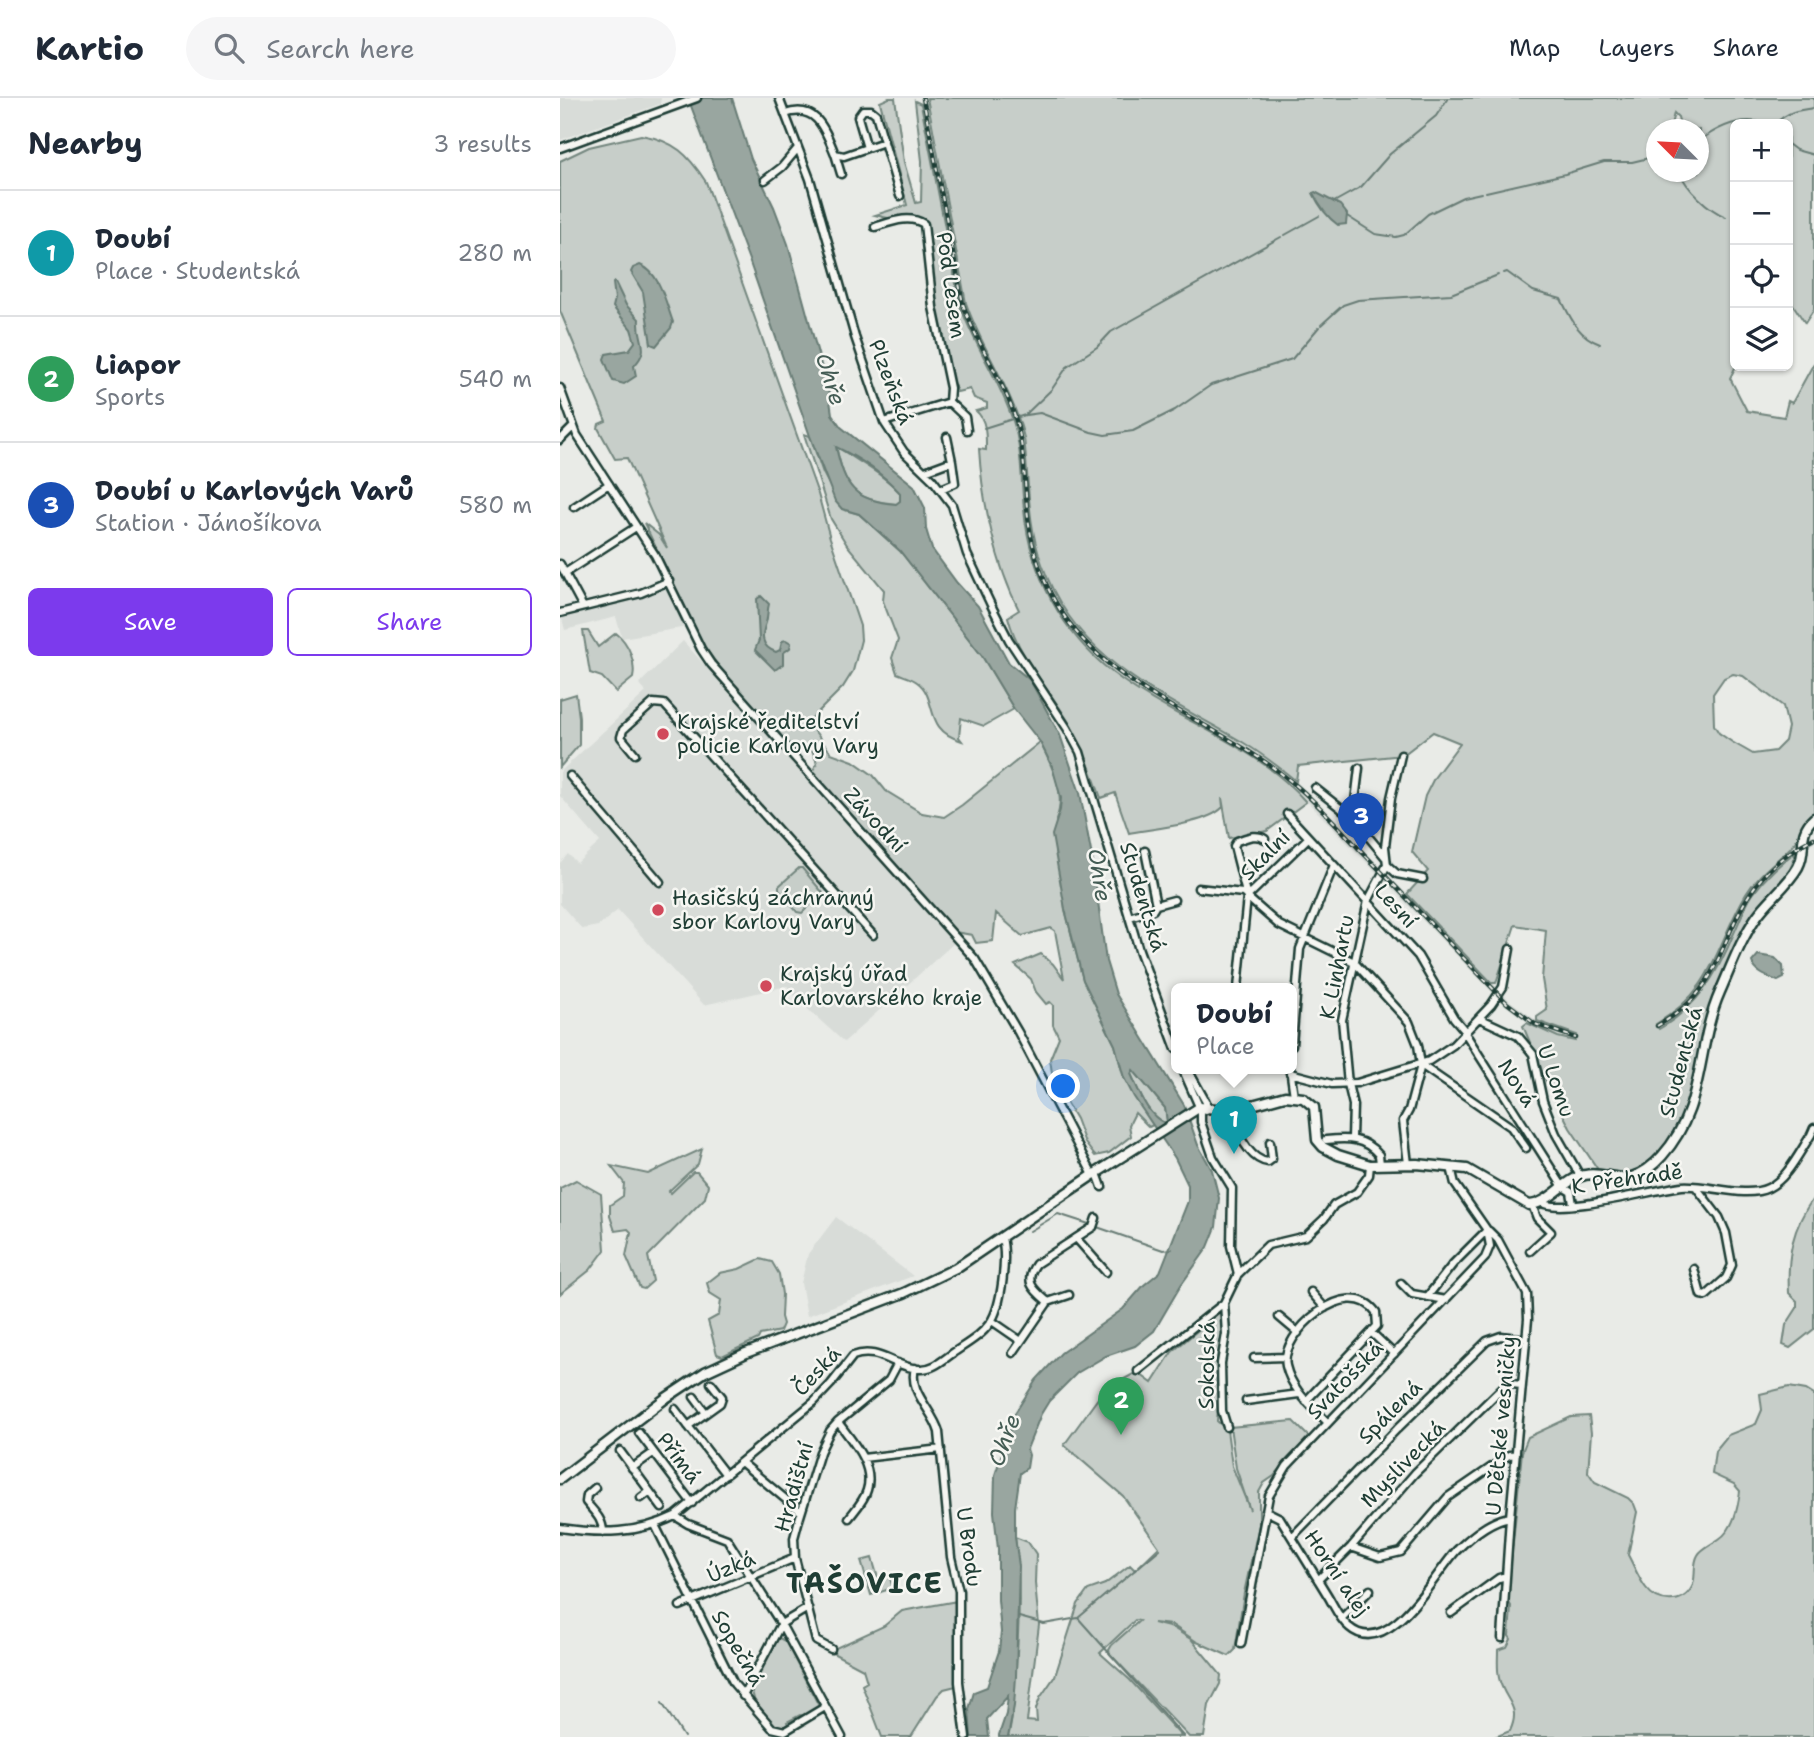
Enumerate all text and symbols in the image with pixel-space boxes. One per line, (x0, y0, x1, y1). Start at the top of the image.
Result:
search box (186, 17, 676, 80)
text: Kartio (35, 26, 144, 71)
icon: search (210, 29, 248, 67)
text: Search here (266, 31, 415, 66)
text: Map (1509, 32, 1560, 64)
text: Layers (1598, 32, 1675, 64)
text: Share (1713, 32, 1779, 64)
north arrow (1646, 119, 1709, 182)
map controls (1730, 119, 1793, 371)
button: + (1730, 119, 1793, 182)
text: Nearby (28, 123, 143, 164)
text: 3 results (433, 129, 532, 159)
button: − (1730, 182, 1793, 245)
text: Doubí (95, 221, 171, 256)
street label: Pod Lesem (930, 230, 972, 340)
text: 1 (46, 238, 56, 268)
text: 280 m (457, 238, 532, 268)
button: locate (1730, 245, 1793, 308)
text: Place · Studentská (95, 256, 300, 286)
button: layers (1730, 308, 1793, 371)
street label: Plzeňská (862, 335, 920, 429)
text: Liapor (95, 347, 181, 382)
water label: Ohře (809, 349, 853, 409)
text: 2 (43, 364, 59, 394)
text: 540 m (459, 364, 532, 394)
text: Sports (95, 382, 166, 412)
text: Doubí u Karlových Varů (95, 473, 414, 508)
text: 3 (43, 490, 59, 520)
text: 580 m (459, 490, 532, 520)
text: Station · Jánošíkova (95, 508, 322, 538)
button: Save (28, 588, 273, 656)
button: Share (287, 588, 532, 656)
place label: Krajské ředitelství policie Karlovy Vary (677, 708, 879, 760)
marker: Krajské ředitelství policie Karlovy Vary (655, 726, 671, 742)
street label: Závodní (837, 781, 913, 859)
pin: 3 (1338, 793, 1384, 851)
street label: Skalní (1234, 824, 1296, 886)
street label: Studentská (1113, 839, 1173, 955)
water label: Ohře (1081, 846, 1119, 904)
street label: Lesní (1368, 878, 1424, 934)
place label: Hasičský záchranný sbor Karlovy Vary (672, 884, 874, 936)
marker: Hasičský záchranný sbor Karlovy Vary (650, 902, 666, 918)
street label: K Linhartu (1313, 912, 1361, 1022)
place label: Krajský úřad Karlovarského kraje (780, 960, 982, 1012)
marker: Krajský úřad Karlovarského kraje (758, 978, 774, 994)
popup (1171, 983, 1297, 1074)
text: Doubí (1196, 996, 1272, 1031)
street label: Studentská (1653, 1004, 1709, 1120)
text: Place (1196, 1031, 1255, 1061)
street label: U Lomu (1531, 1041, 1581, 1121)
street label: Nová (1491, 1054, 1543, 1112)
your location (1046, 1069, 1080, 1103)
pin: 1 (1211, 1096, 1257, 1154)
street label: K Přehradě (1570, 1157, 1684, 1201)
street label: Sokolská (1192, 1320, 1222, 1410)
street label: Svatošská (1300, 1334, 1390, 1426)
street label: U Dětské vesničky (1479, 1335, 1523, 1517)
street label: Česká (786, 1339, 847, 1402)
street label: Spálená (1352, 1374, 1428, 1450)
pin: 2 (1098, 1377, 1144, 1435)
water label: Ohře (981, 1410, 1027, 1470)
street label: Myslivecká (1354, 1414, 1452, 1514)
street label: Přímá (650, 1426, 708, 1490)
street label: Hradištní (768, 1439, 820, 1535)
street label: U Brodu (950, 1505, 988, 1589)
street label: Horní alej (1298, 1524, 1376, 1622)
street label: Úzká (702, 1543, 760, 1590)
district label: TAŠOVICE (786, 1564, 944, 1602)
street label: Sopečná (705, 1605, 771, 1691)

